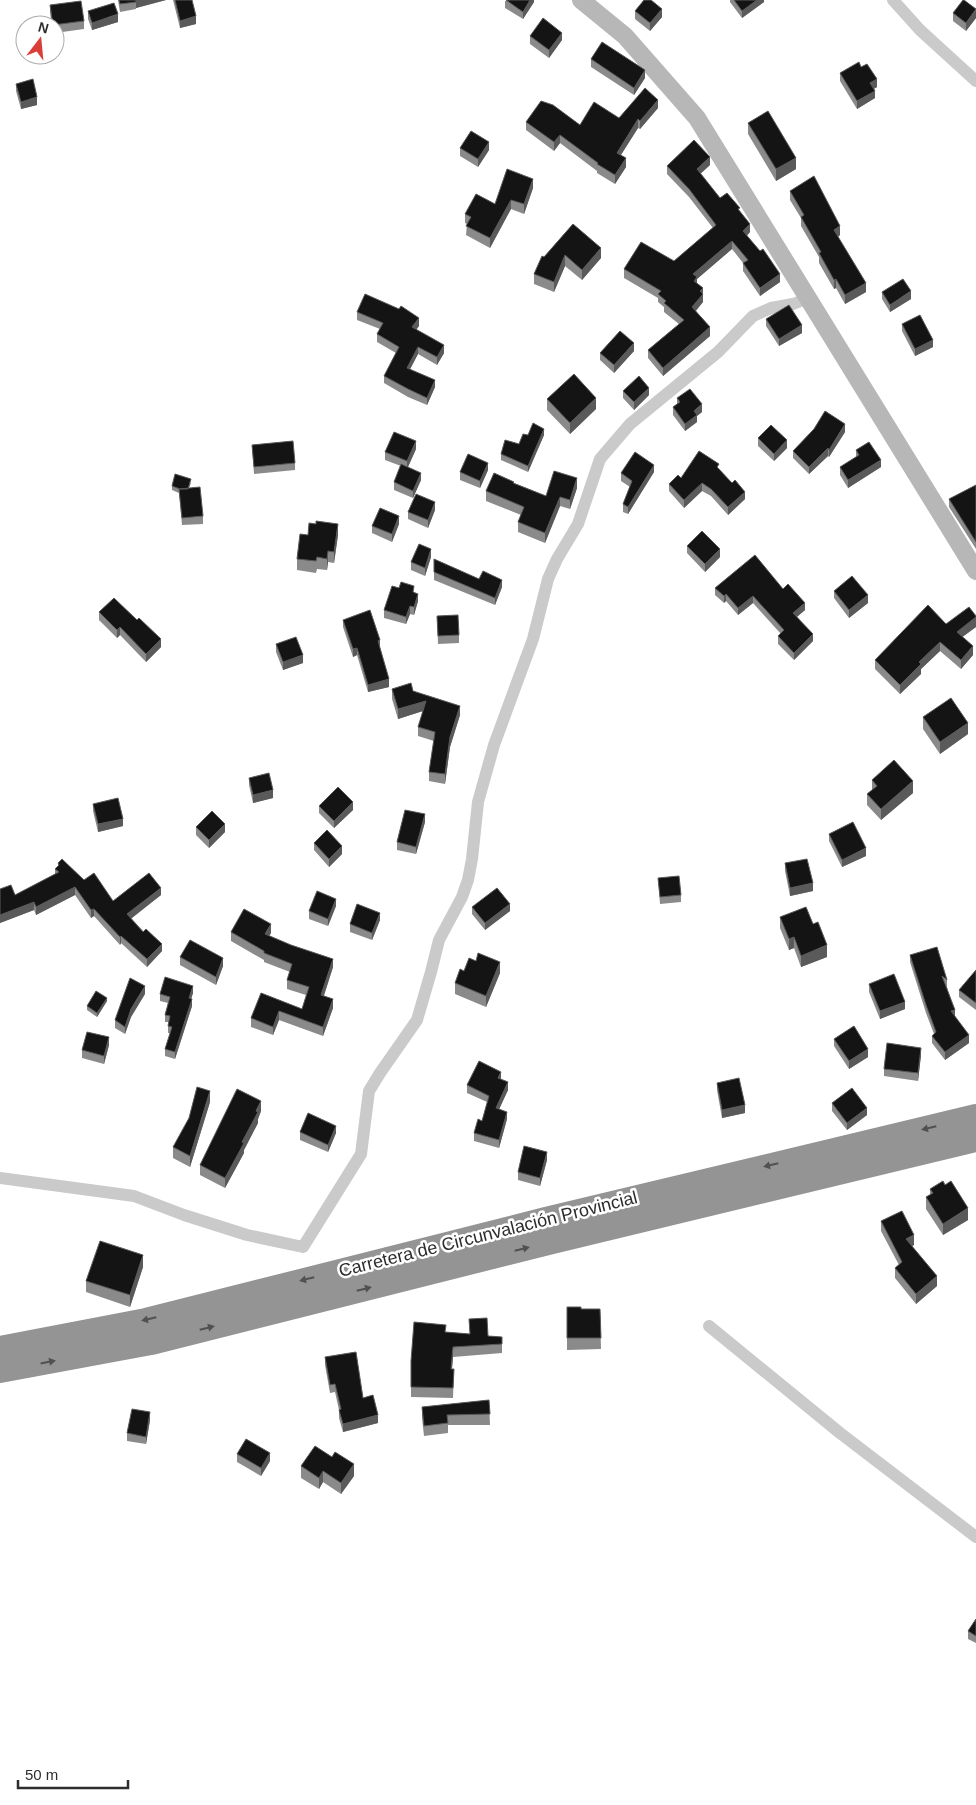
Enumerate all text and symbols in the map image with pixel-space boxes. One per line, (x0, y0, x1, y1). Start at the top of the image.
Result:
north arrow (15, 15, 65, 65)
text: N (37, 18, 51, 37)
one-way arrow (921, 1124, 936, 1132)
one-way arrow (763, 1161, 778, 1169)
street label: Carretera de Circunvalación Provincial (337, 1187, 639, 1281)
one-way arrow (514, 1245, 529, 1253)
one-way arrow (299, 1276, 314, 1284)
one-way arrow (357, 1285, 372, 1293)
one-way arrow (142, 1315, 157, 1323)
one-way arrow (199, 1324, 214, 1332)
one-way arrow (40, 1358, 56, 1366)
scale bar (18, 1758, 128, 1790)
text: 50 m (25, 1766, 58, 1783)

